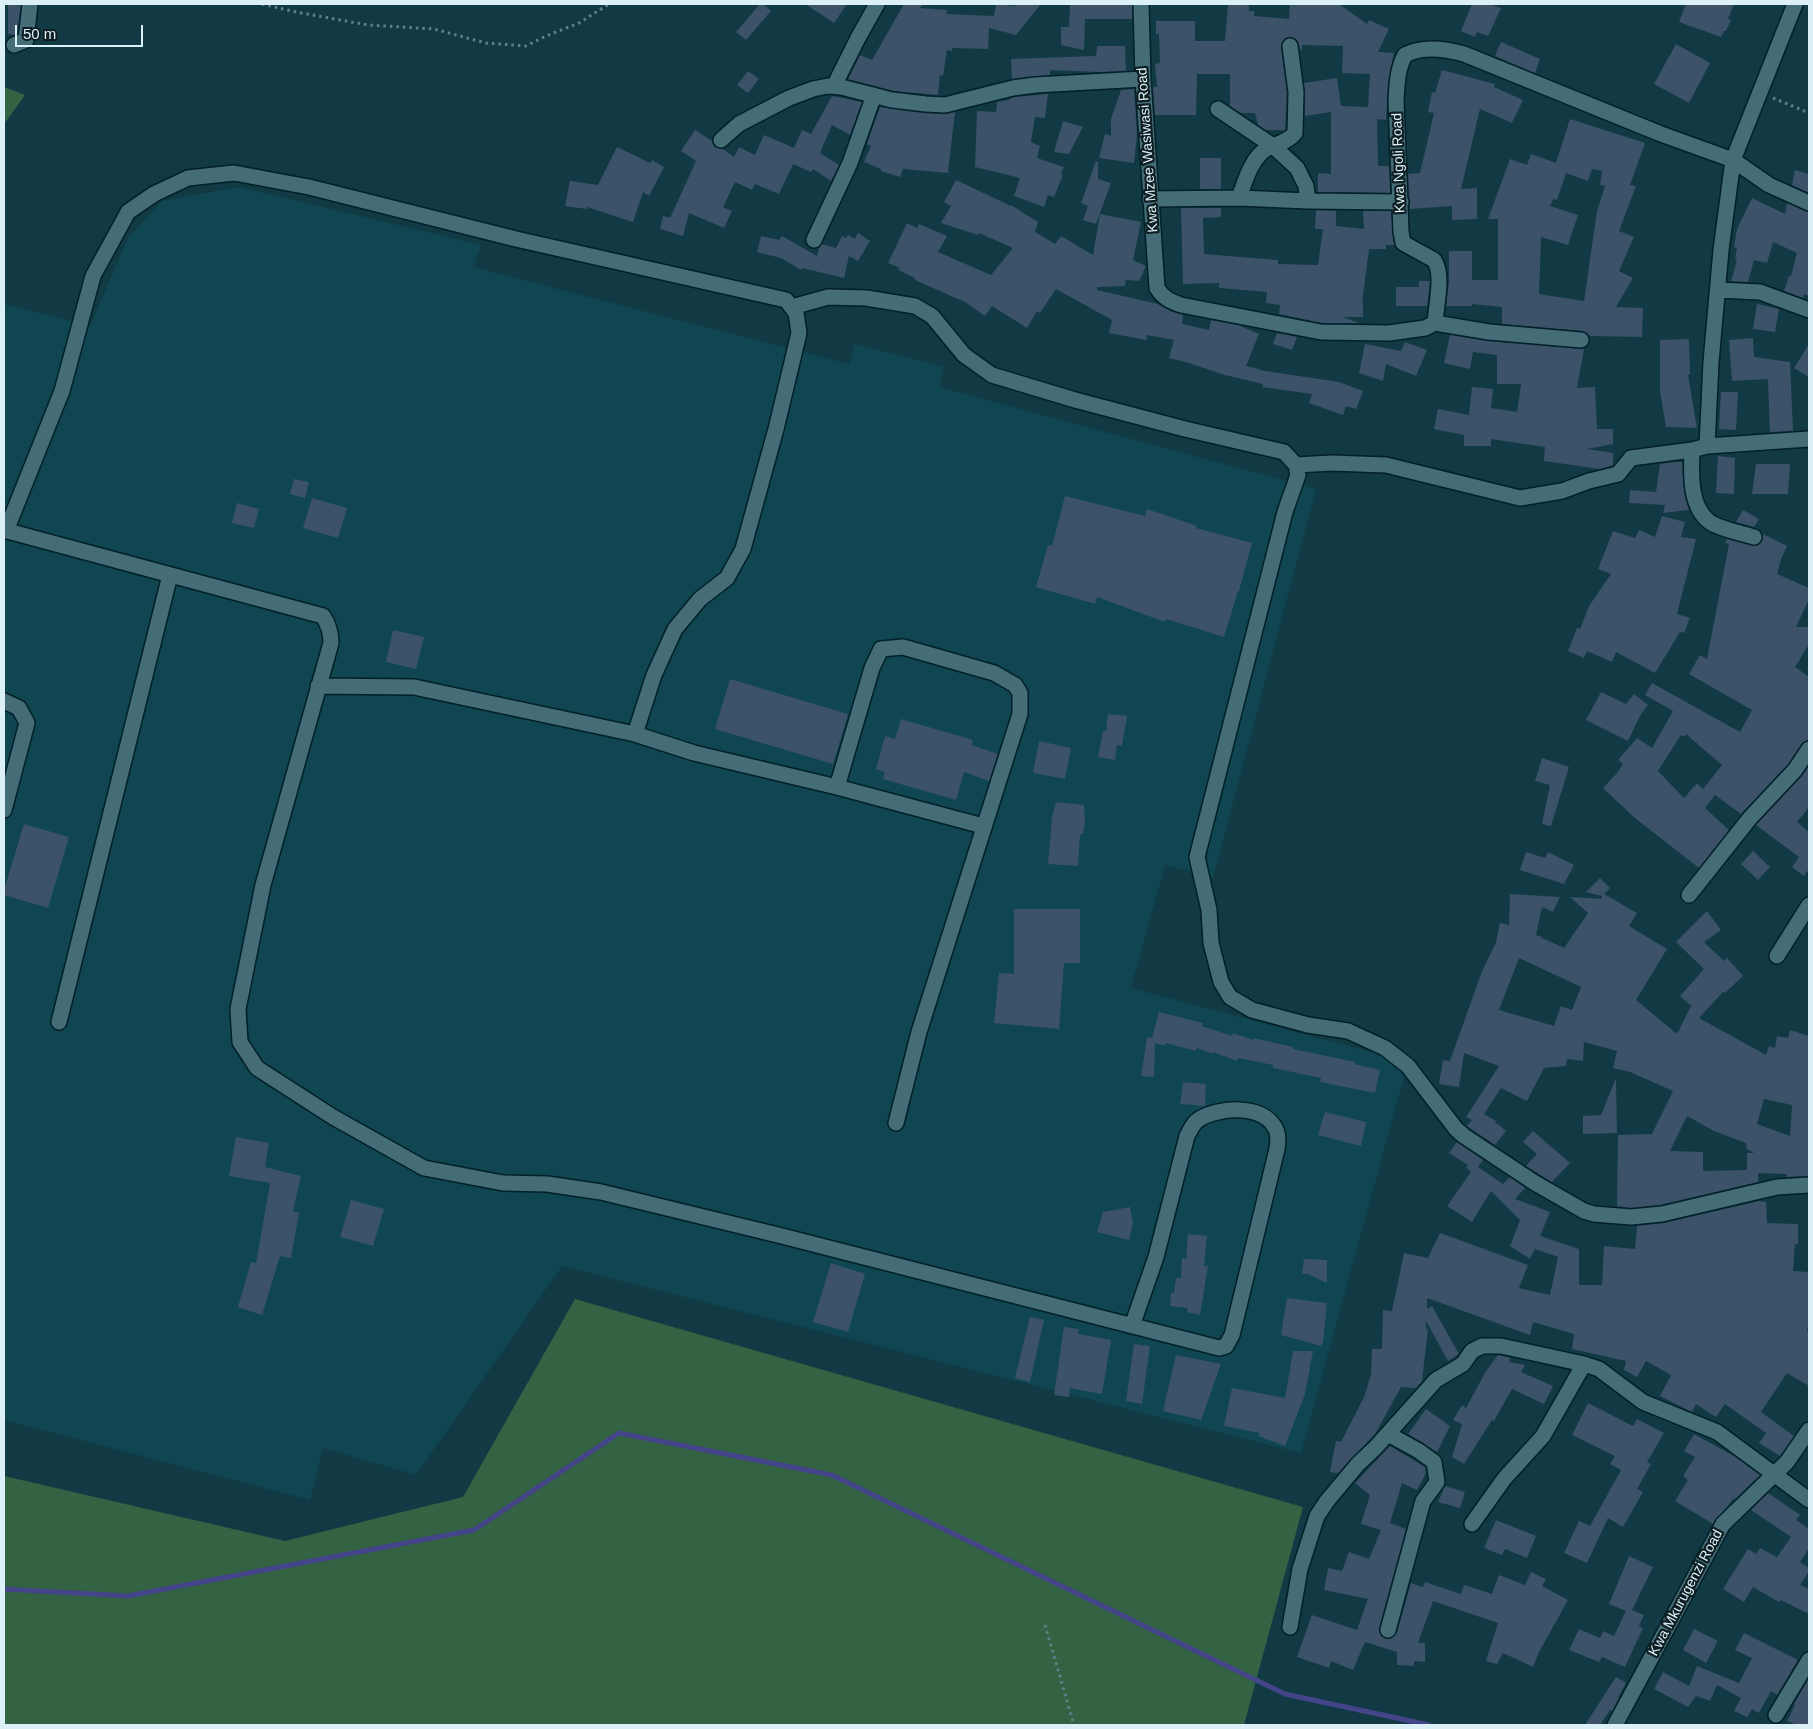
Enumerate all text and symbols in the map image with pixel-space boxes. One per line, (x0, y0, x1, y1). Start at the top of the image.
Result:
scale bar (18, 15, 145, 47)
text: 50 m (23, 25, 56, 42)
street label: Kwa Mzee Wasiwasi Road (1134, 67, 1162, 233)
street label: Kwa Ngoli Road (1389, 113, 1409, 213)
street label: Kwa Mkurugenzi Road (1646, 1527, 1726, 1659)

